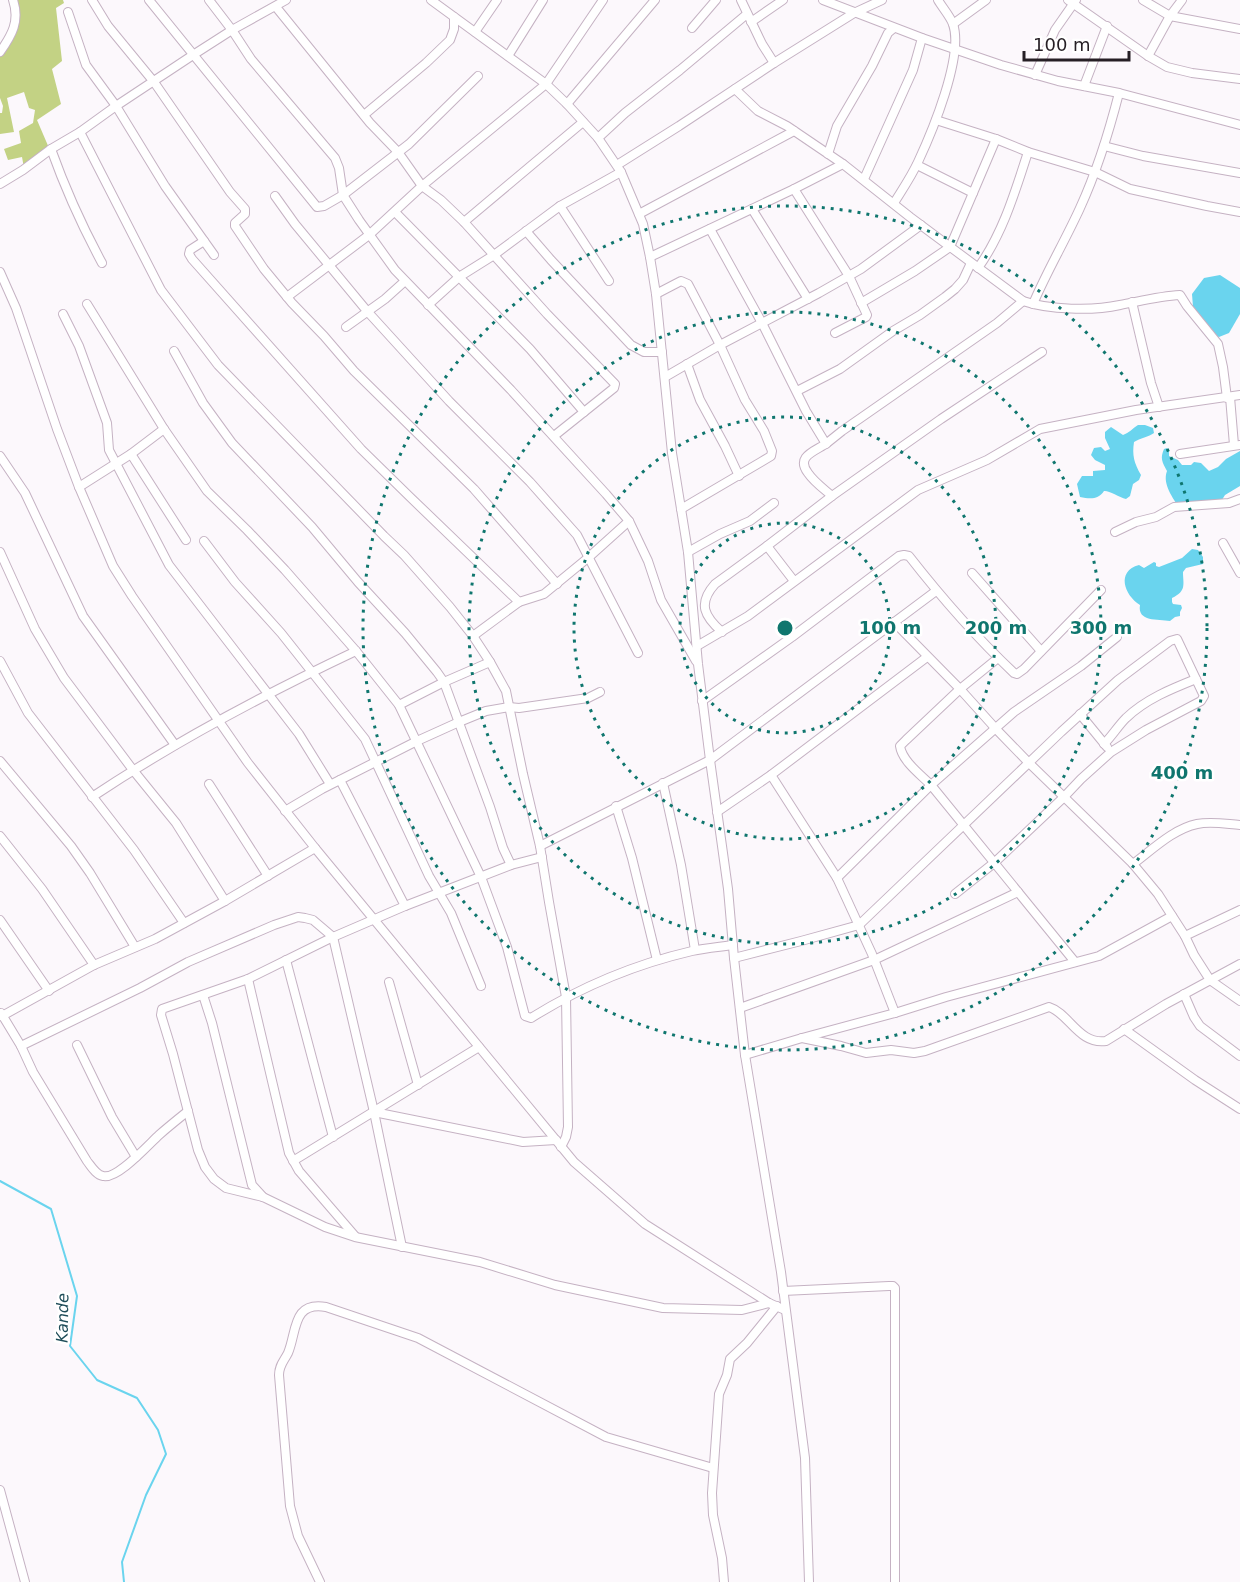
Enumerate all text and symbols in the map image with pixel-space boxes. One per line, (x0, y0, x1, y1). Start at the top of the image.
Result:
scale bar (1024, 24, 1129, 62)
text: 100 m (1033, 34, 1091, 55)
text: 100 m (859, 617, 921, 638)
text: 200 m (965, 617, 1027, 638)
text: 300 m (1070, 617, 1132, 638)
centre of rings (775, 618, 795, 638)
text: 400 m (1151, 762, 1213, 783)
water label: Kande (53, 1293, 72, 1343)

